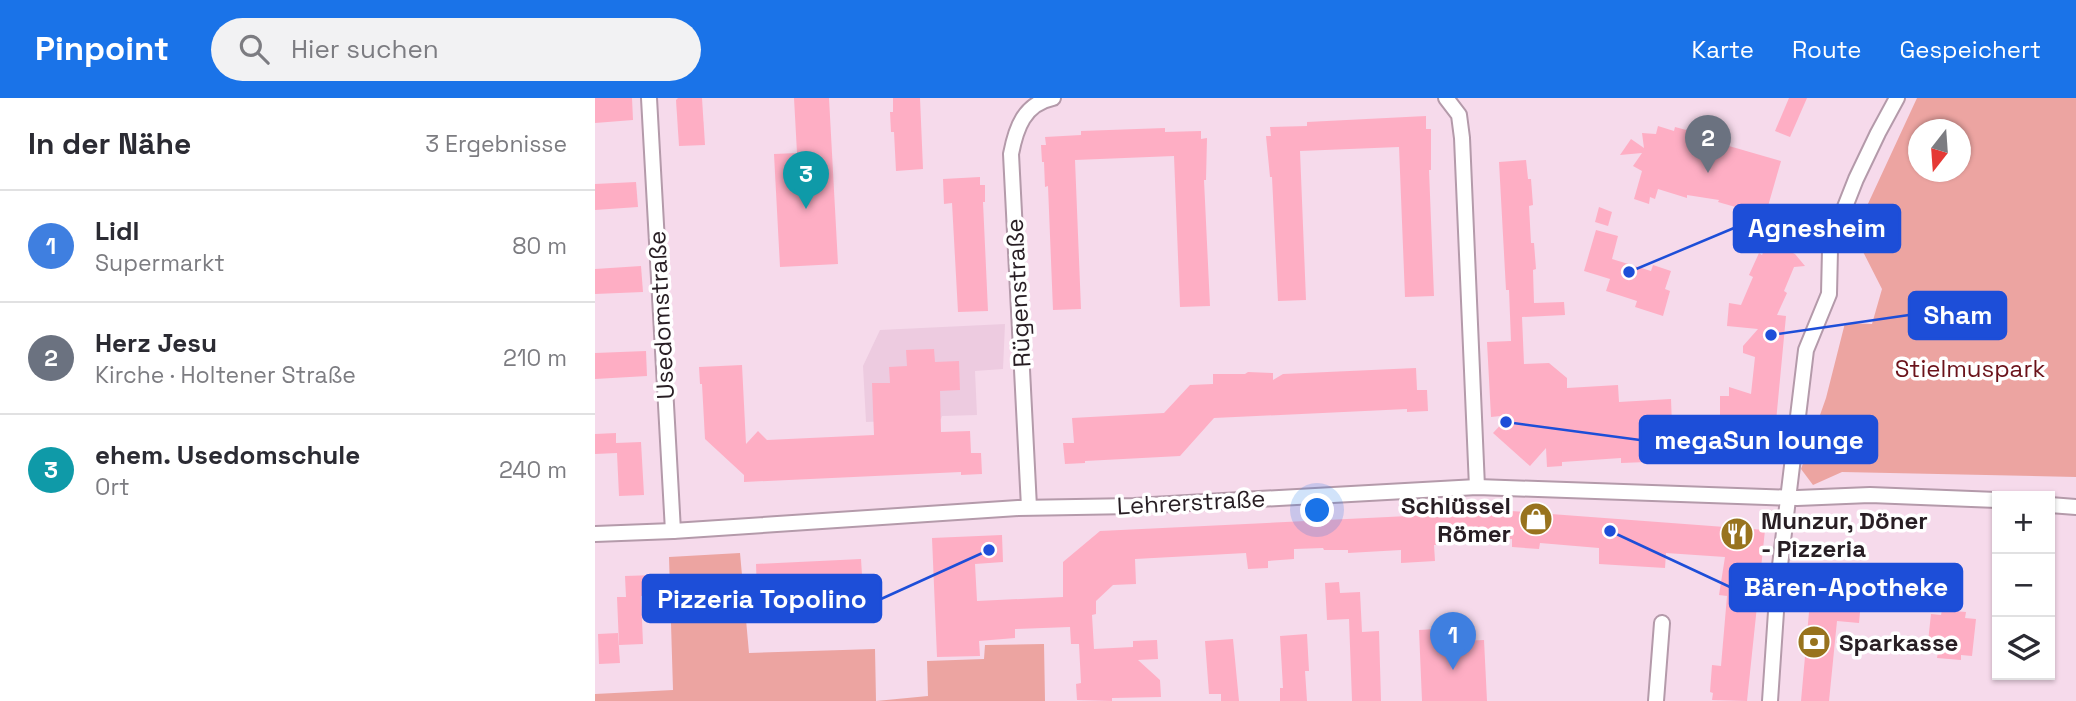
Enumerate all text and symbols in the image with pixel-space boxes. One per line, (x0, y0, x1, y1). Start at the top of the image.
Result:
search box (211, 18, 701, 81)
text: Pinpoint (35, 28, 169, 70)
icon: search (235, 30, 273, 68)
text: Hier suchen (291, 32, 439, 66)
text: Karte (1692, 34, 1754, 65)
text: Route (1792, 34, 1861, 65)
text: Gespeichert (1899, 34, 2041, 65)
pin: 2 (1685, 115, 1731, 173)
north arrow (1908, 119, 1971, 182)
text: In der Nähe (28, 124, 191, 163)
text: 3 Ergebnisse (425, 129, 567, 159)
pin: 3 (783, 151, 829, 209)
callout: Agnesheim (1734, 205, 1900, 252)
text: Agnesheim (1748, 211, 1886, 245)
text: Lidl (95, 214, 140, 248)
street label: Rügenstraße (999, 218, 1037, 368)
street label: Usedomstraße (641, 230, 681, 400)
text: 1 (46, 231, 56, 261)
text: 80 m (512, 231, 567, 261)
text: Supermarkt (95, 248, 225, 278)
callout: Sham (1909, 292, 2006, 339)
text: Sham (1923, 298, 1993, 332)
text: Herz Jesu (95, 326, 217, 360)
text: 2 (44, 343, 58, 373)
text: 210 m (503, 343, 567, 373)
park label: Stielmuspark (1895, 353, 2045, 384)
text: Kirche · Holtener Straße (95, 360, 356, 390)
callout: megaSun lounge (1640, 416, 1877, 463)
text: megaSun lounge (1654, 423, 1864, 457)
text: ehem. Usedomschule (95, 438, 360, 472)
text: 3 (44, 455, 58, 485)
text: 240 m (499, 455, 567, 485)
text: Ort (95, 472, 130, 502)
street label: Lehrerstraße (1116, 483, 1266, 521)
place label: Schlüssel Römer (1401, 490, 1511, 549)
map controls (1992, 491, 2055, 680)
button: + (1992, 491, 2055, 554)
your location (1300, 493, 1334, 527)
shop icon: Schlüssel Römer (1517, 500, 1555, 538)
place label: Munzur, Döner - Pizzeria (1761, 505, 1928, 564)
restaurant icon: Munzur, Döner - Pizzeria (1718, 515, 1756, 553)
button: − (1992, 554, 2055, 617)
callout: Bären-Apotheke (1730, 564, 1962, 611)
text: Bären-Apotheke (1744, 570, 1948, 604)
callout: Pizzeria Topolino (643, 575, 881, 622)
text: Pizzeria Topolino (657, 582, 867, 616)
pin: 1 (1430, 612, 1476, 670)
button: layers (1992, 617, 2055, 680)
bank icon: Sparkasse (1795, 623, 1833, 661)
place label: Sparkasse (1839, 627, 1958, 658)

